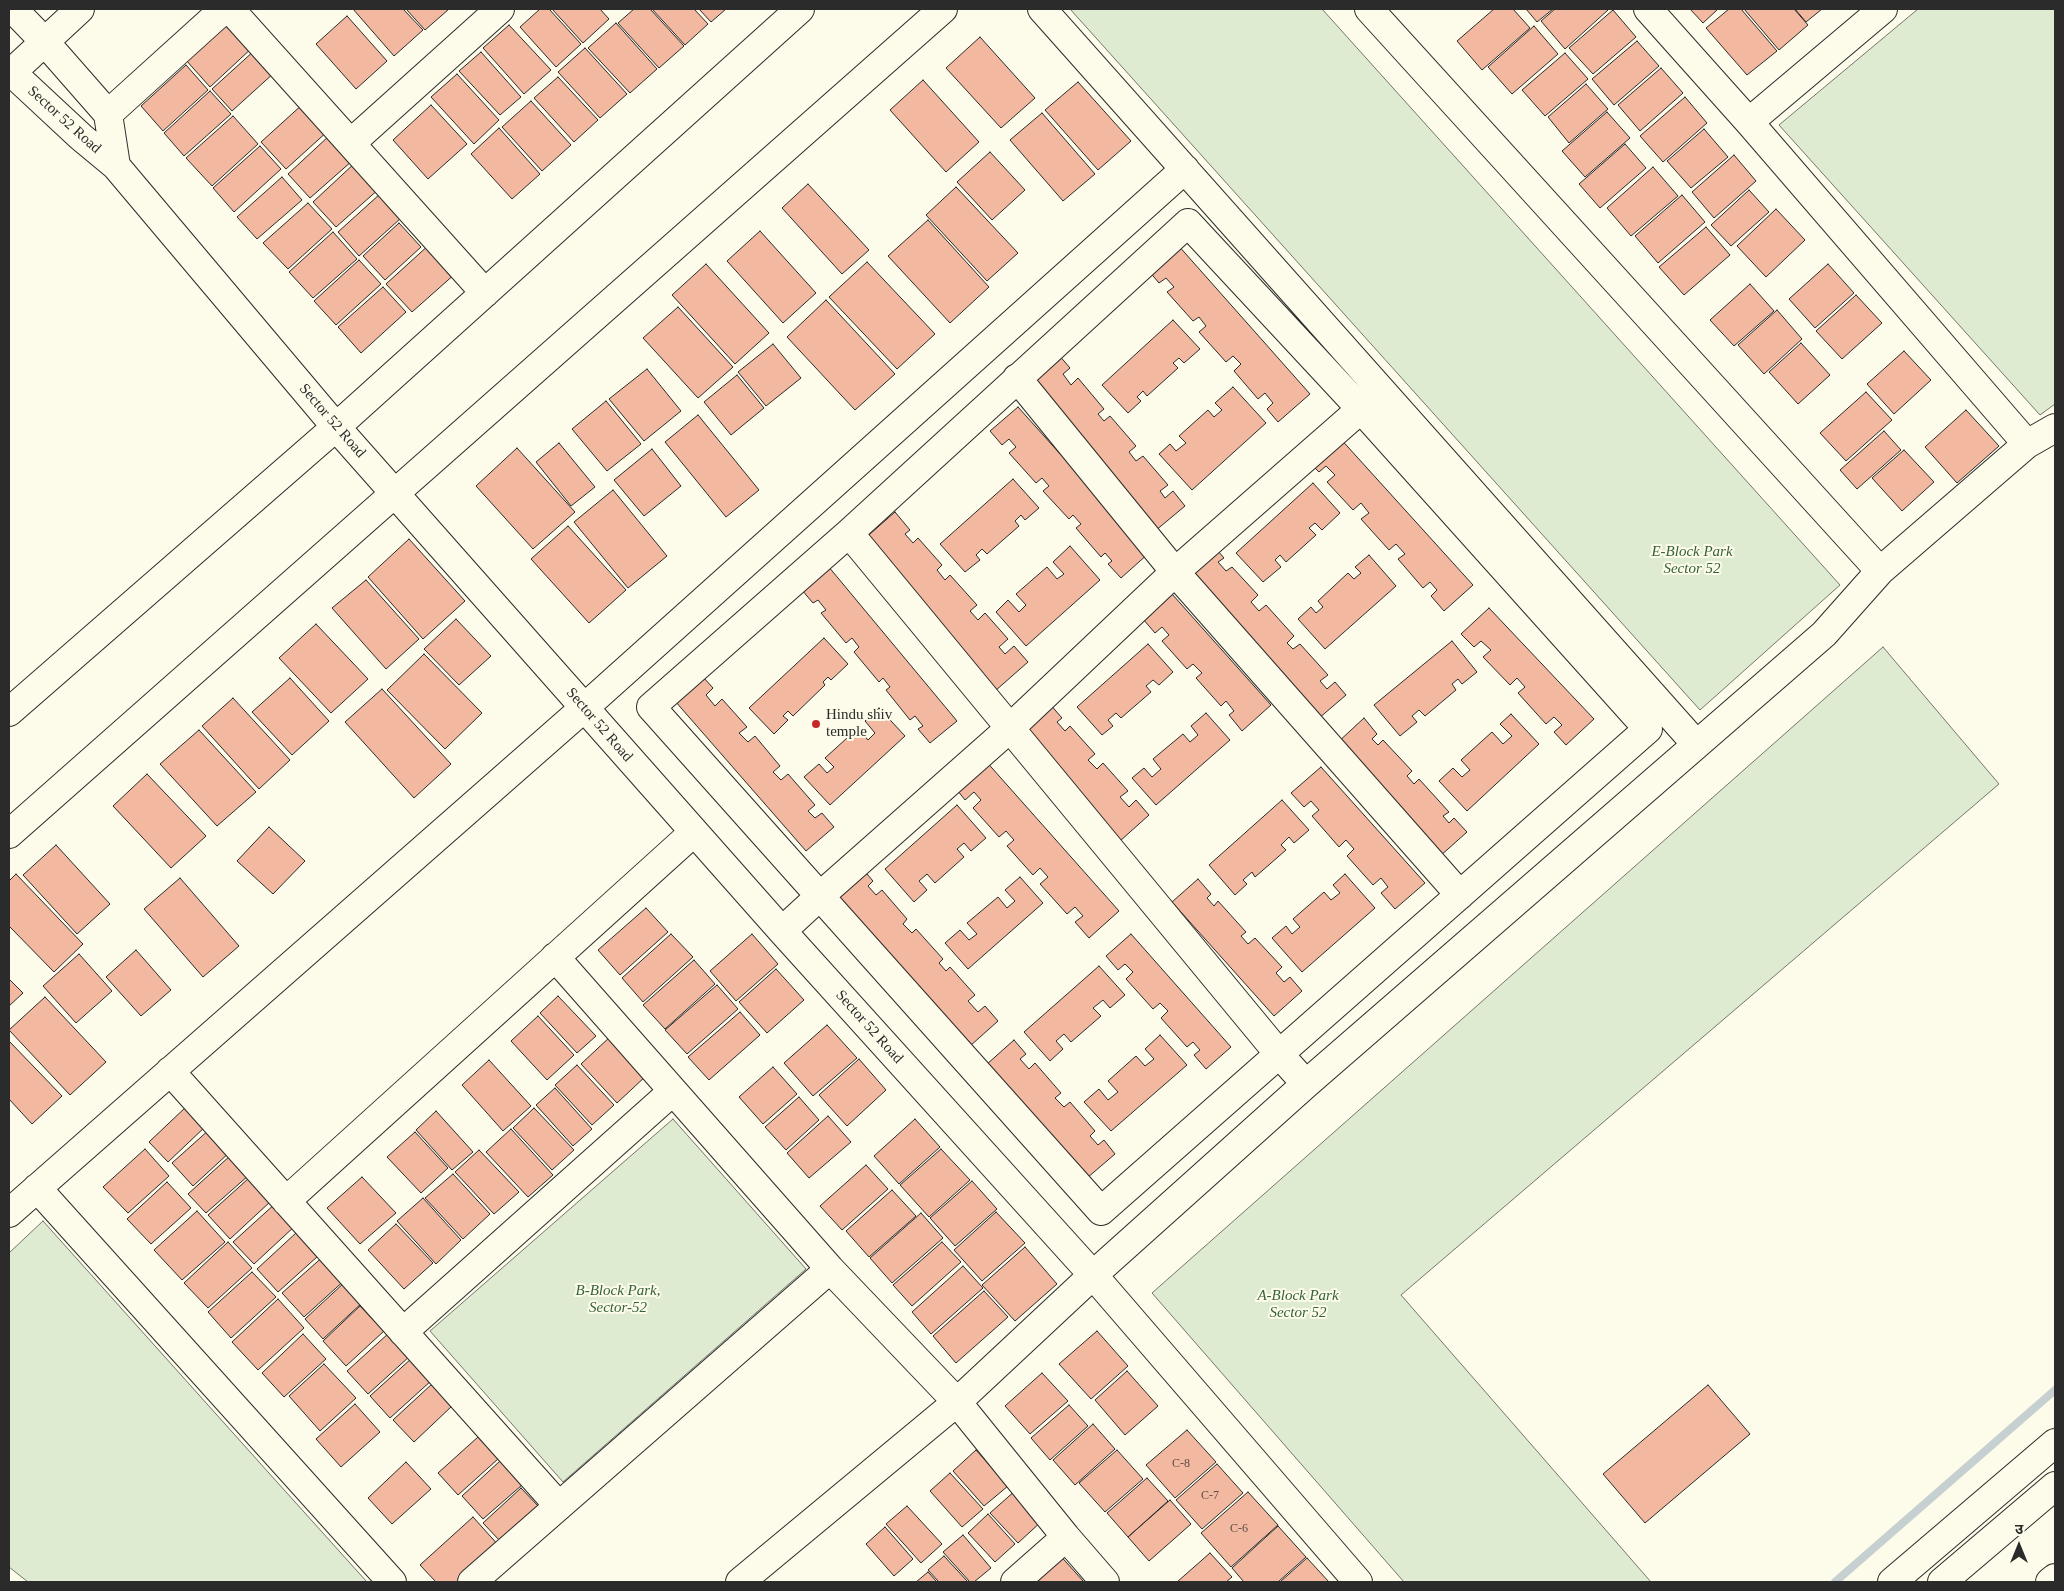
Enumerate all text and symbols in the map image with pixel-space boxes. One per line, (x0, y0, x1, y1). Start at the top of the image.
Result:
street label: Sector 52 Road (19, 78, 109, 162)
street label: Sector 52 Road (291, 375, 373, 467)
park label: E-Block Park Sector 52 (1649, 543, 1735, 578)
street label: Sector 52 Road (558, 679, 640, 771)
place label: Hindu shiv temple (826, 706, 901, 741)
marker: Hindu shiv temple (810, 718, 822, 730)
street label: Sector 52 Road (827, 982, 911, 1072)
park label: B-Block Park, Sector-52 (572, 1282, 664, 1317)
park label: A-Block Park Sector 52 (1254, 1287, 1342, 1322)
house number: C-8 (1172, 1457, 1190, 1471)
house number: C-7 (1201, 1489, 1219, 1503)
north arrow (1994, 1521, 2044, 1571)
text: उ (2015, 1521, 2023, 1540)
house number: C-6 (1230, 1522, 1248, 1536)

